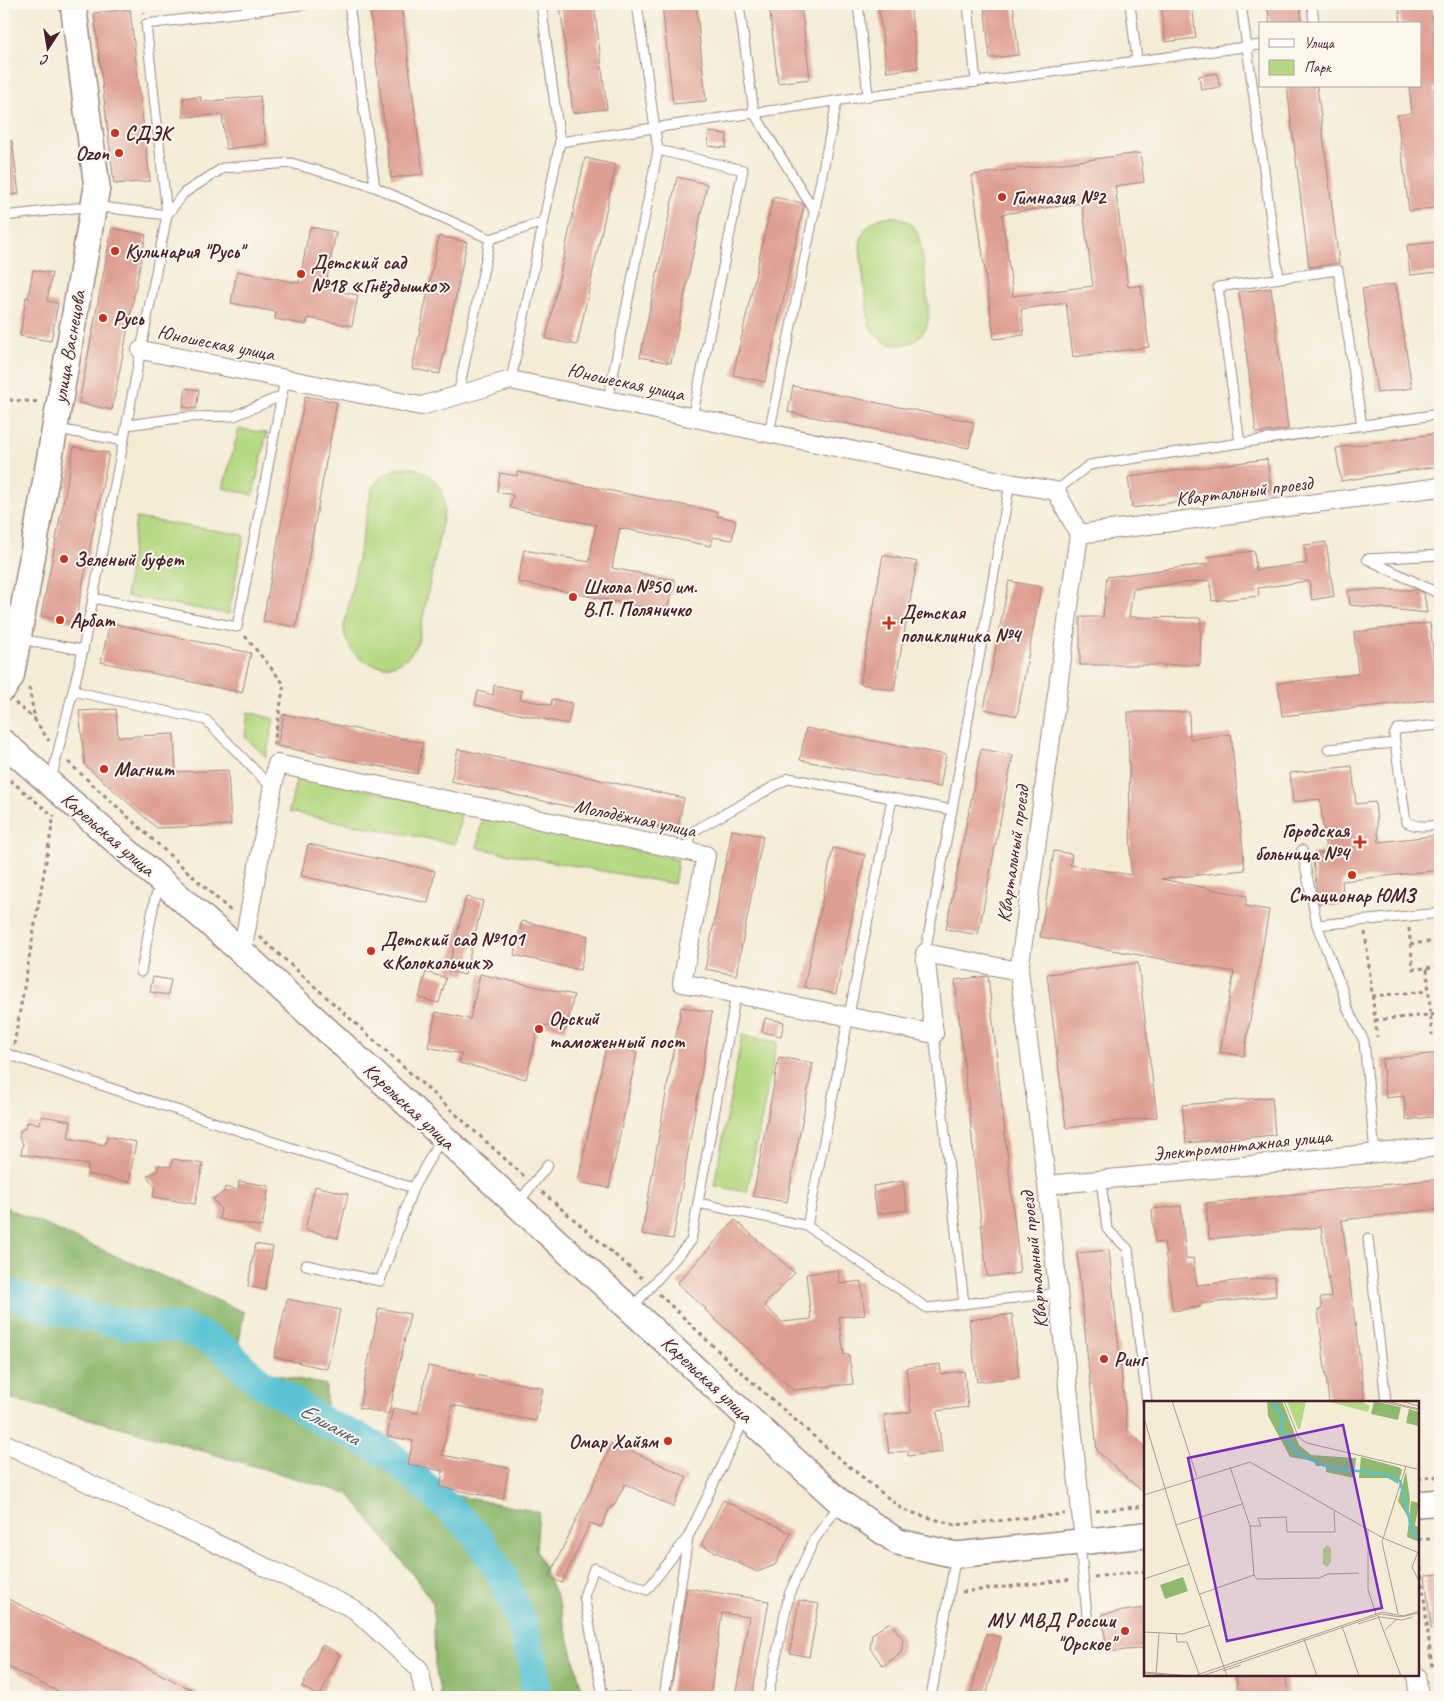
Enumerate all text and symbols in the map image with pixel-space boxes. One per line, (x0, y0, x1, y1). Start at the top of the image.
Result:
north arrow (22, 22, 72, 72)
legend (1259, 22, 1422, 88)
text: Улица (1304, 34, 1335, 53)
text: С (38, 51, 51, 69)
text: Парк (1304, 58, 1332, 77)
place label: СДЭК (125, 121, 175, 146)
marker: СДЭК (109, 127, 121, 139)
place label: Ozon (76, 141, 110, 166)
marker: Ozon (113, 147, 125, 159)
place label: Гимназия №2 (1012, 185, 1107, 210)
marker: Гимназия №2 (996, 191, 1008, 203)
place label: Кулинария "Русь" (125, 239, 248, 264)
marker: Кулинария "Русь" (109, 245, 121, 257)
place label: Детский сад №18 «Гнёздышко» (311, 250, 451, 299)
marker: Детский сад №18 «Гнёздышко» (295, 268, 307, 280)
street label: улица Васнецова (47, 287, 91, 406)
place label: Русь (113, 306, 145, 331)
marker: Русь (97, 312, 109, 324)
street label: Юношеская улица (155, 319, 278, 367)
street label: Юношеская улица (565, 357, 688, 407)
street label: Квартальный проезд (1174, 470, 1316, 512)
place label: Зеленый буфет (74, 547, 185, 572)
marker: Зеленый буфет (58, 553, 70, 565)
place label: Школа №50 им. В.П. Поляничко (583, 574, 698, 622)
marker: Школа №50 им. В.П. Поляничко (567, 591, 579, 603)
place label: Детская поликлиника №4 (900, 600, 1023, 648)
place label: Арбат (70, 608, 116, 633)
marker: Арбат (54, 614, 66, 626)
marker: Детская поликлиника №4 (882, 616, 896, 630)
place label: Магнит (114, 757, 175, 782)
marker: Магнит (98, 763, 110, 775)
street label: Квартальный проезд (991, 782, 1035, 924)
street label: Карельская улица (56, 786, 161, 882)
street label: Молодёжная улица (572, 793, 700, 843)
place label: Городская больница №4 (1255, 818, 1352, 866)
marker: Городская больница №4 (1353, 835, 1367, 849)
marker: Стационар ЮМЗ (1346, 869, 1358, 881)
place label: Стационар ЮМЗ (1289, 883, 1417, 908)
place label: Детский сад №101 «Колокольчик» (381, 927, 526, 975)
marker: Детский сад №101 «Колокольчик» (365, 945, 377, 957)
place label: Орский таможенный пост (549, 1006, 686, 1054)
marker: Орский таможенный пост (533, 1023, 545, 1035)
street label: Карельская улица (358, 1057, 461, 1156)
street label: Электромонтажная улица (1151, 1123, 1334, 1167)
street label: Квартальный проезд (1014, 1188, 1054, 1330)
street label: Карельская улица (656, 1330, 759, 1429)
place label: Ринг (1114, 1347, 1149, 1372)
marker: Ринг (1098, 1353, 1110, 1365)
water label: Елшанка (296, 1397, 367, 1452)
inset map (1144, 1401, 1419, 1676)
place label: Омар Хайям (569, 1429, 659, 1454)
marker: Омар Хайям (662, 1435, 674, 1447)
place label: МУ МВД России "Орское" (987, 1608, 1119, 1656)
marker: МУ МВД России "Орское" (1119, 1625, 1131, 1637)

